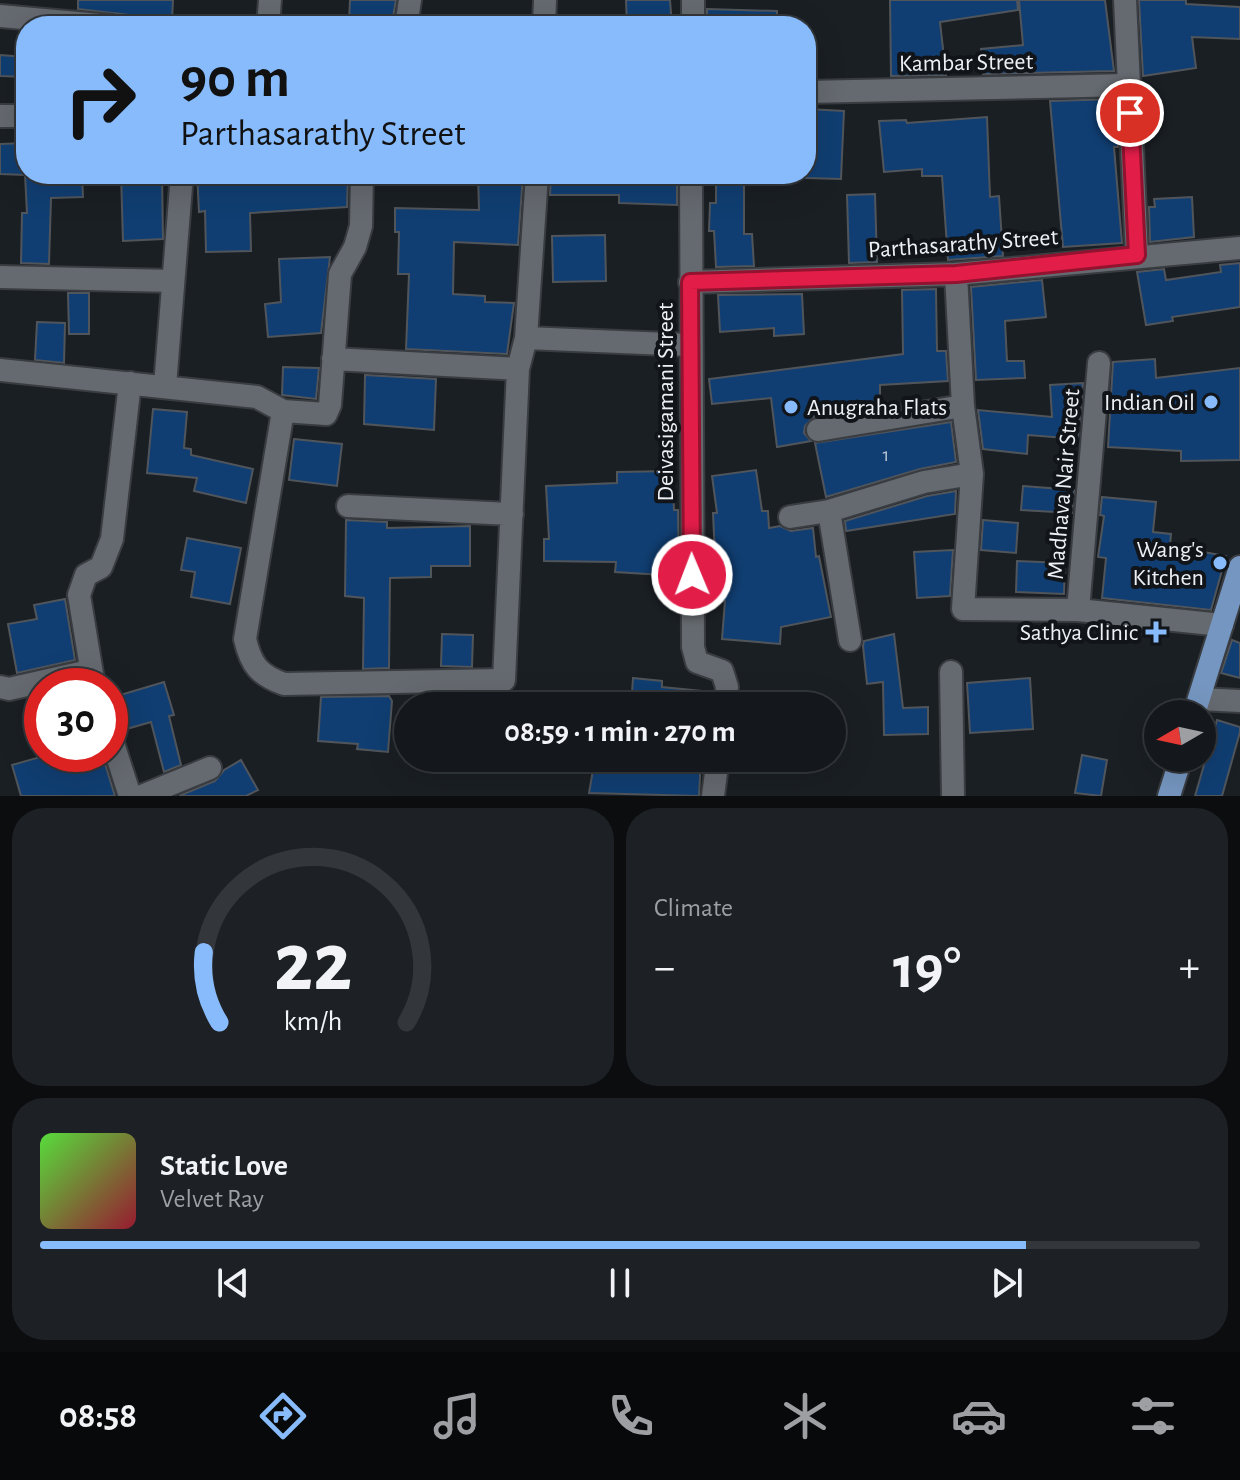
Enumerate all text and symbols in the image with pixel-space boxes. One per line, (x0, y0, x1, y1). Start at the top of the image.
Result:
icon: right (48, 48, 152, 152)
street label: Kambar Street (899, 50, 1034, 76)
text: 90 m (180, 51, 290, 107)
pin (1096, 79, 1164, 147)
icon: arrive (1108, 91, 1152, 135)
text: Parthasarathy Street (180, 116, 466, 152)
street label: Parthasarathy Street (867, 225, 1059, 263)
street label: Deivasigamani Street (654, 302, 678, 501)
street label: Madhava Nair Street (1044, 387, 1084, 580)
place label: Indian Oil (1104, 391, 1195, 415)
marker: Indian Oil (1202, 393, 1220, 411)
place label: Anugraha Flats (807, 396, 947, 420)
marker: Anugraha Flats (782, 398, 800, 416)
house number: 1 (883, 445, 889, 465)
position arrow (650, 533, 734, 617)
place label: Wang's Kitchen (1133, 538, 1204, 590)
marker: Wang's Kitchen (1211, 554, 1229, 572)
place label: Sathya Clinic (1020, 621, 1138, 645)
marker: Sathya Clinic (1145, 621, 1167, 643)
speed limit sign: 30 (24, 668, 128, 772)
north arrow (1144, 700, 1216, 772)
map controls (1144, 700, 1216, 772)
text: 08:59 · 1 min · 270 m (504, 717, 736, 747)
text: Climate (654, 895, 733, 921)
text: 22 (274, 922, 352, 1006)
text: 19° (893, 939, 961, 999)
text: − (654, 946, 675, 990)
text: + (1179, 946, 1200, 990)
text: km/h (284, 1007, 342, 1036)
text: Static Love (160, 1151, 288, 1181)
text: Velvet Ray (160, 1186, 264, 1212)
icon: previous (211, 1261, 255, 1305)
icon: pause (598, 1261, 642, 1305)
icon: next (985, 1261, 1029, 1305)
icon: directions (255, 1388, 311, 1444)
icon: music (429, 1388, 485, 1444)
icon: phone (603, 1388, 659, 1444)
icon: climate (777, 1388, 833, 1444)
icon: car (951, 1388, 1007, 1444)
icon: filters (1125, 1388, 1181, 1444)
text: 08:58 (59, 1398, 137, 1434)

